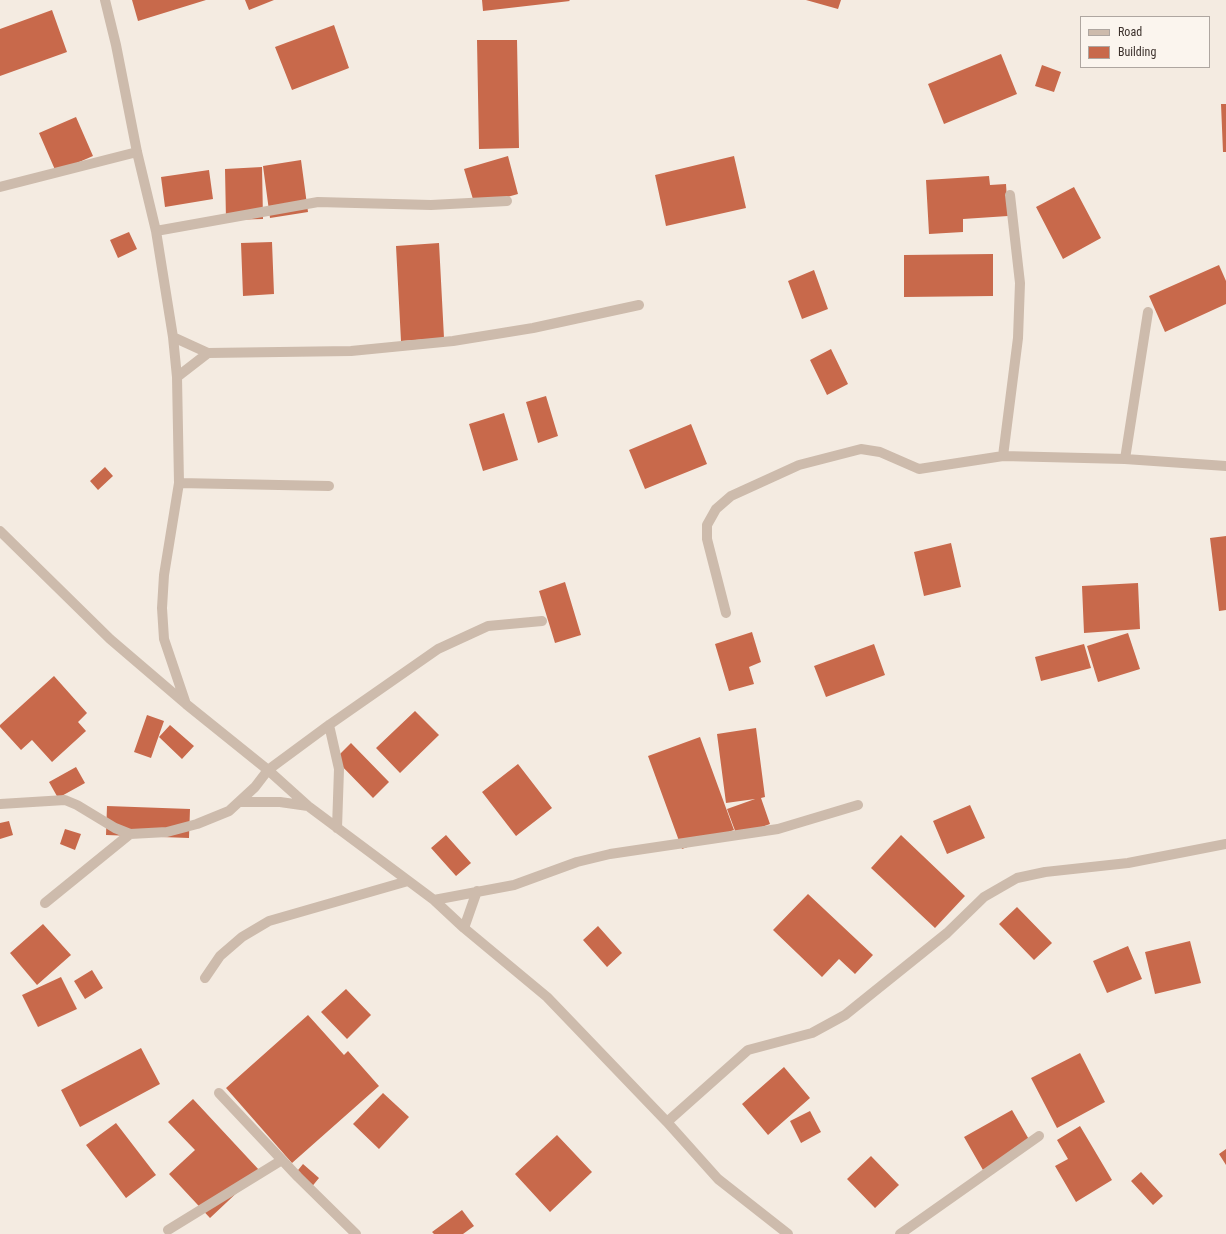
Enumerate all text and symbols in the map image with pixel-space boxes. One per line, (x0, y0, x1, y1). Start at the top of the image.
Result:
legend (1080, 16, 1210, 68)
text: Road (1118, 25, 1142, 39)
text: Building (1118, 45, 1156, 59)

